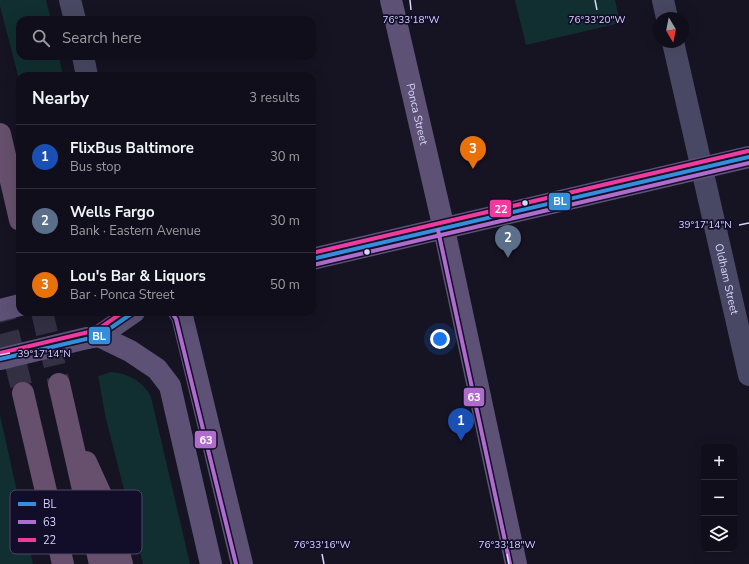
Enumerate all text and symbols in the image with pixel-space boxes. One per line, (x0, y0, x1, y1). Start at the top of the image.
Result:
north arrow (653, 12, 689, 48)
text: 76°33'18"W (383, 13, 439, 27)
text: 76°33'20"W (569, 13, 625, 27)
search box (16, 16, 316, 60)
icon: search (30, 27, 52, 49)
text: Search here (62, 28, 142, 48)
street label: Ponca Street (402, 82, 431, 147)
text: Nearby (32, 87, 89, 110)
text: 3 results (249, 89, 300, 107)
pin: 3 (460, 136, 486, 169)
text: FlixBus Baltimore (70, 138, 194, 158)
text: 1 (41, 148, 49, 166)
text: 30 m (270, 148, 300, 166)
text: Bus stop (70, 158, 121, 176)
line badge: BL (548, 192, 571, 211)
text: BL (553, 194, 567, 209)
unlabelled marker (520, 198, 530, 208)
line badge: 22 (489, 199, 512, 218)
text: Wells Fargo (70, 202, 155, 222)
text: 22 (494, 202, 508, 217)
text: 2 (41, 212, 49, 230)
text: 30 m (270, 212, 300, 230)
text: 39°17'14"N (678, 218, 732, 232)
text: Bank · Eastern Avenue (70, 222, 201, 240)
pin: 2 (495, 225, 521, 258)
street label: Oldham Street (711, 242, 742, 316)
unlabelled marker (362, 247, 372, 257)
text: Lou's Bar & Liquors (70, 266, 206, 286)
text: 3 (41, 276, 49, 294)
text: 50 m (270, 276, 300, 294)
text: Bar · Ponca Street (70, 286, 174, 304)
line badge: BL (88, 326, 111, 345)
text: BL (92, 329, 106, 344)
your location (430, 329, 450, 349)
text: 39°17'14"N (17, 347, 71, 361)
line badge: 63 (463, 387, 485, 407)
text: 63 (467, 390, 481, 405)
pin: 1 (448, 408, 474, 441)
line badge: 63 (194, 430, 217, 449)
text: 63 (199, 433, 213, 448)
map controls (701, 444, 737, 552)
button: + (701, 444, 737, 480)
button: − (701, 480, 737, 516)
legend (10, 490, 142, 554)
text: BL (43, 497, 56, 512)
text: 63 (43, 515, 56, 530)
button: layers (701, 516, 737, 552)
text: 22 (43, 533, 56, 548)
text: 76°33'16"W (294, 538, 350, 552)
text: 76°33'18"W (479, 538, 535, 552)

